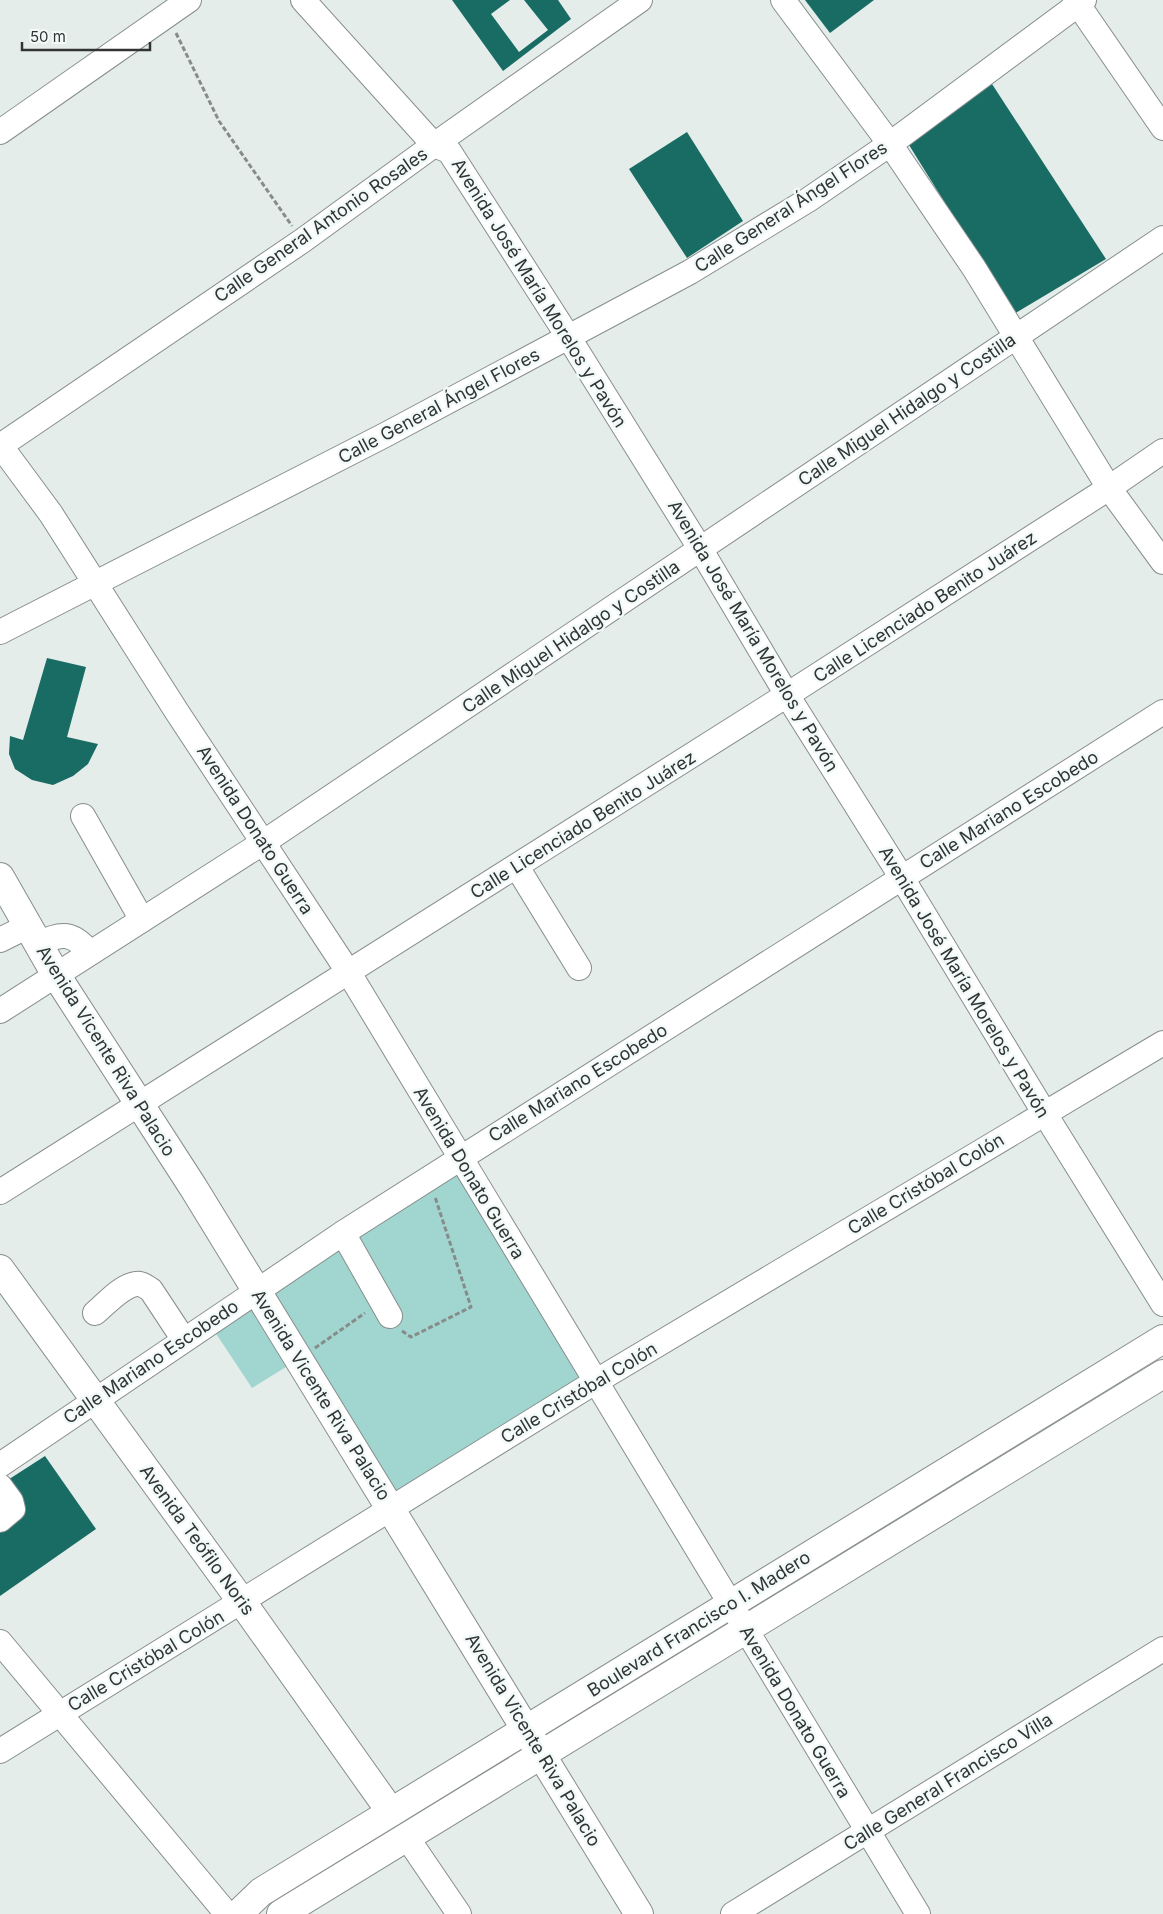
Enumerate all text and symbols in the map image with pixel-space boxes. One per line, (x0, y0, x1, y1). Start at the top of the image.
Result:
scale bar (22, 20, 150, 52)
text: 50 m (30, 27, 66, 46)
street label: Calle General Ángel Flores (690, 136, 891, 277)
street label: Calle General Antonio Rosales (210, 143, 431, 306)
street label: Avenida José María Morelos y Pavón (448, 154, 631, 431)
street label: Calle Miguel Hidalgo y Costilla (794, 329, 1019, 490)
street label: Calle General Ángel Flores (334, 343, 543, 468)
street label: Avenida José María Morelos y Pavón (664, 496, 843, 775)
street label: Calle Licenciado Benito Juárez (809, 527, 1040, 687)
street label: Calle Miguel Hidalgo y Costilla (458, 556, 683, 717)
street label: Avenida Donato Guerra (193, 741, 318, 918)
street label: Calle Licenciado Benito Juárez (466, 746, 699, 903)
street label: Calle Mariano Escobedo (916, 746, 1102, 873)
street label: Avenida José María Morelos y Pavón (875, 842, 1054, 1121)
street label: Avenida Vicente Riva Palacio (33, 941, 180, 1160)
street label: Calle Mariano Escobedo (485, 1019, 671, 1146)
street label: Avenida Donato Guerra (410, 1083, 529, 1263)
street label: Calle Cristóbal Colón (844, 1129, 1008, 1239)
street label: Avenida Vicente Riva Palacio (248, 1285, 395, 1504)
street label: Calle Mariano Escobedo (59, 1295, 242, 1428)
street label: Calle Cristóbal Colón (497, 1338, 661, 1448)
street label: Avenida Teófilo Noris (136, 1460, 259, 1619)
street label: Boulevard Francisco I. Madero (584, 1546, 814, 1701)
street label: Calle Cristóbal Colón (64, 1606, 228, 1716)
street label: Avenida Donato Guerra (736, 1622, 855, 1802)
street label: Avenida Vicente Riva Palacio (461, 1629, 605, 1850)
street label: Calle General Francisco Villa (839, 1708, 1056, 1855)

